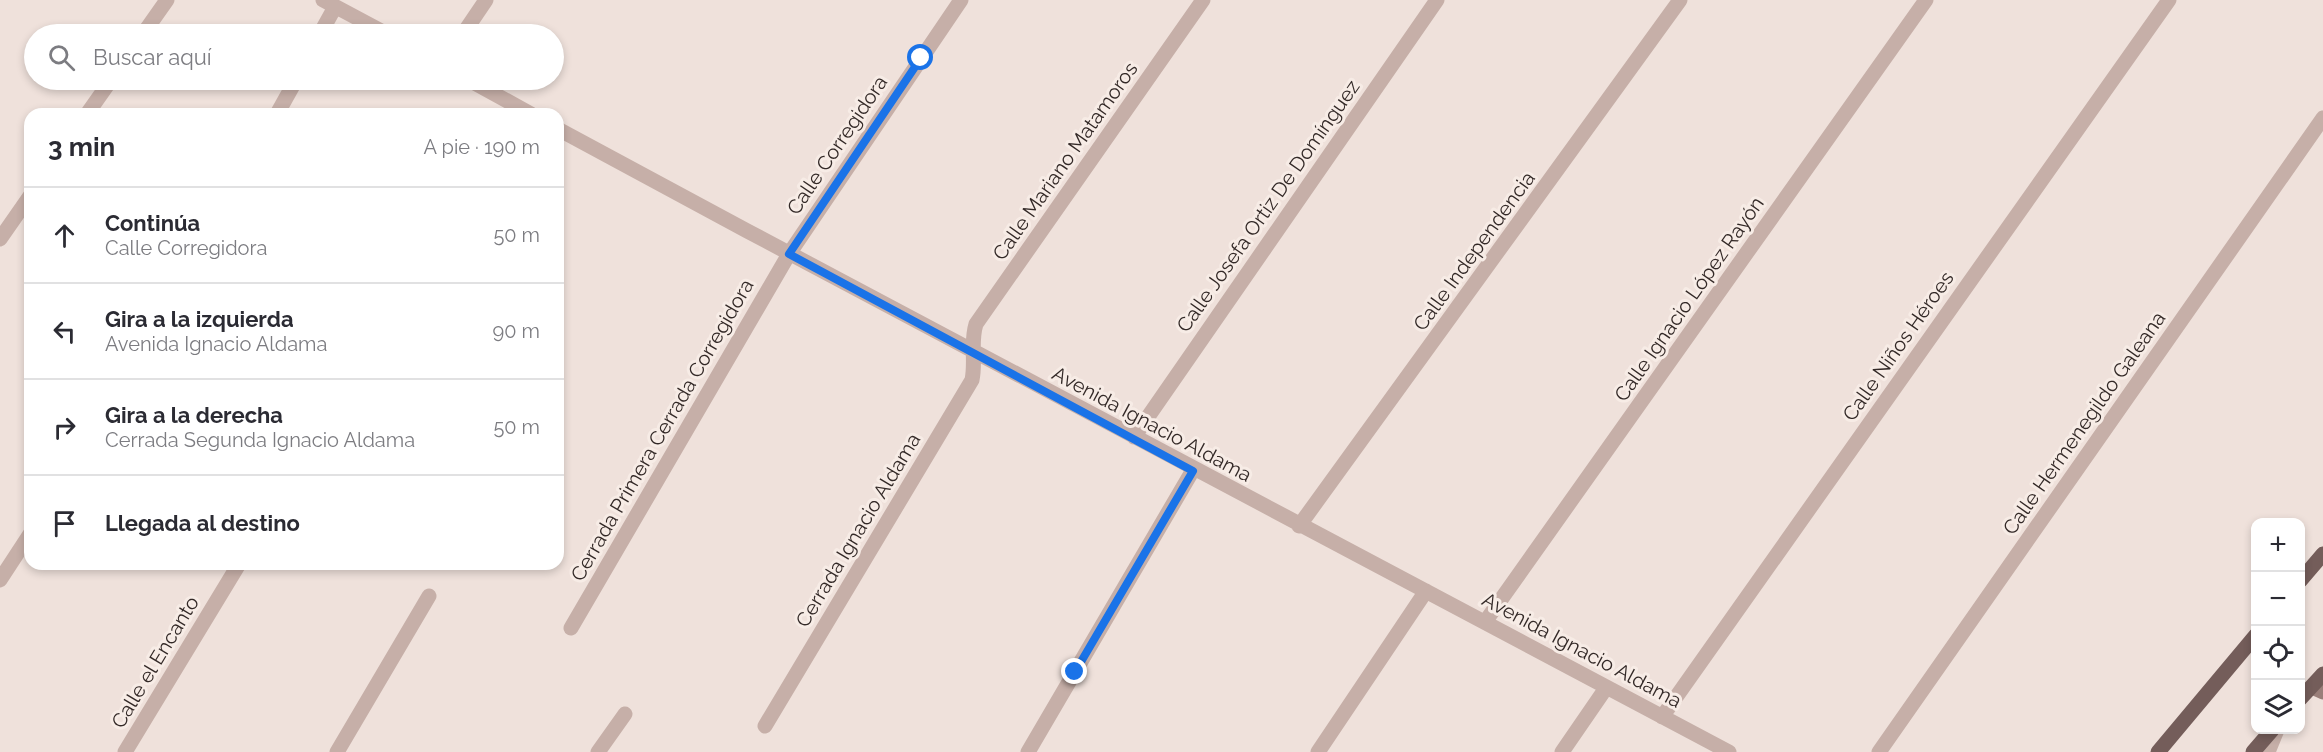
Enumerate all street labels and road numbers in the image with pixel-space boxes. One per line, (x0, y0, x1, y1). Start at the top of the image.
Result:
street label: Calle Mariano Matamoros (987, 57, 1143, 265)
street label: Calle Corregidora (782, 71, 892, 219)
street label: Calle Josefa Ortiz De Domínguez (1171, 75, 1365, 337)
street label: Calle Independencia (1408, 167, 1540, 335)
street label: Calle Ignacio López Rayón (1609, 192, 1769, 406)
street label: Calle Niños Héroes (1837, 267, 1959, 425)
street label: Cerrada Primera Cerrada Corregidora (565, 275, 759, 585)
street label: Calle Hermenegildo Galeana (1998, 307, 2170, 539)
street label: Avenida Ignacio Aldama (1048, 361, 1256, 487)
street label: Cerrada Ignacio Aldama (791, 429, 925, 631)
street label: Avenida Ignacio Aldama (1478, 587, 1686, 713)
street label: Calle el Encanto (106, 592, 204, 732)

